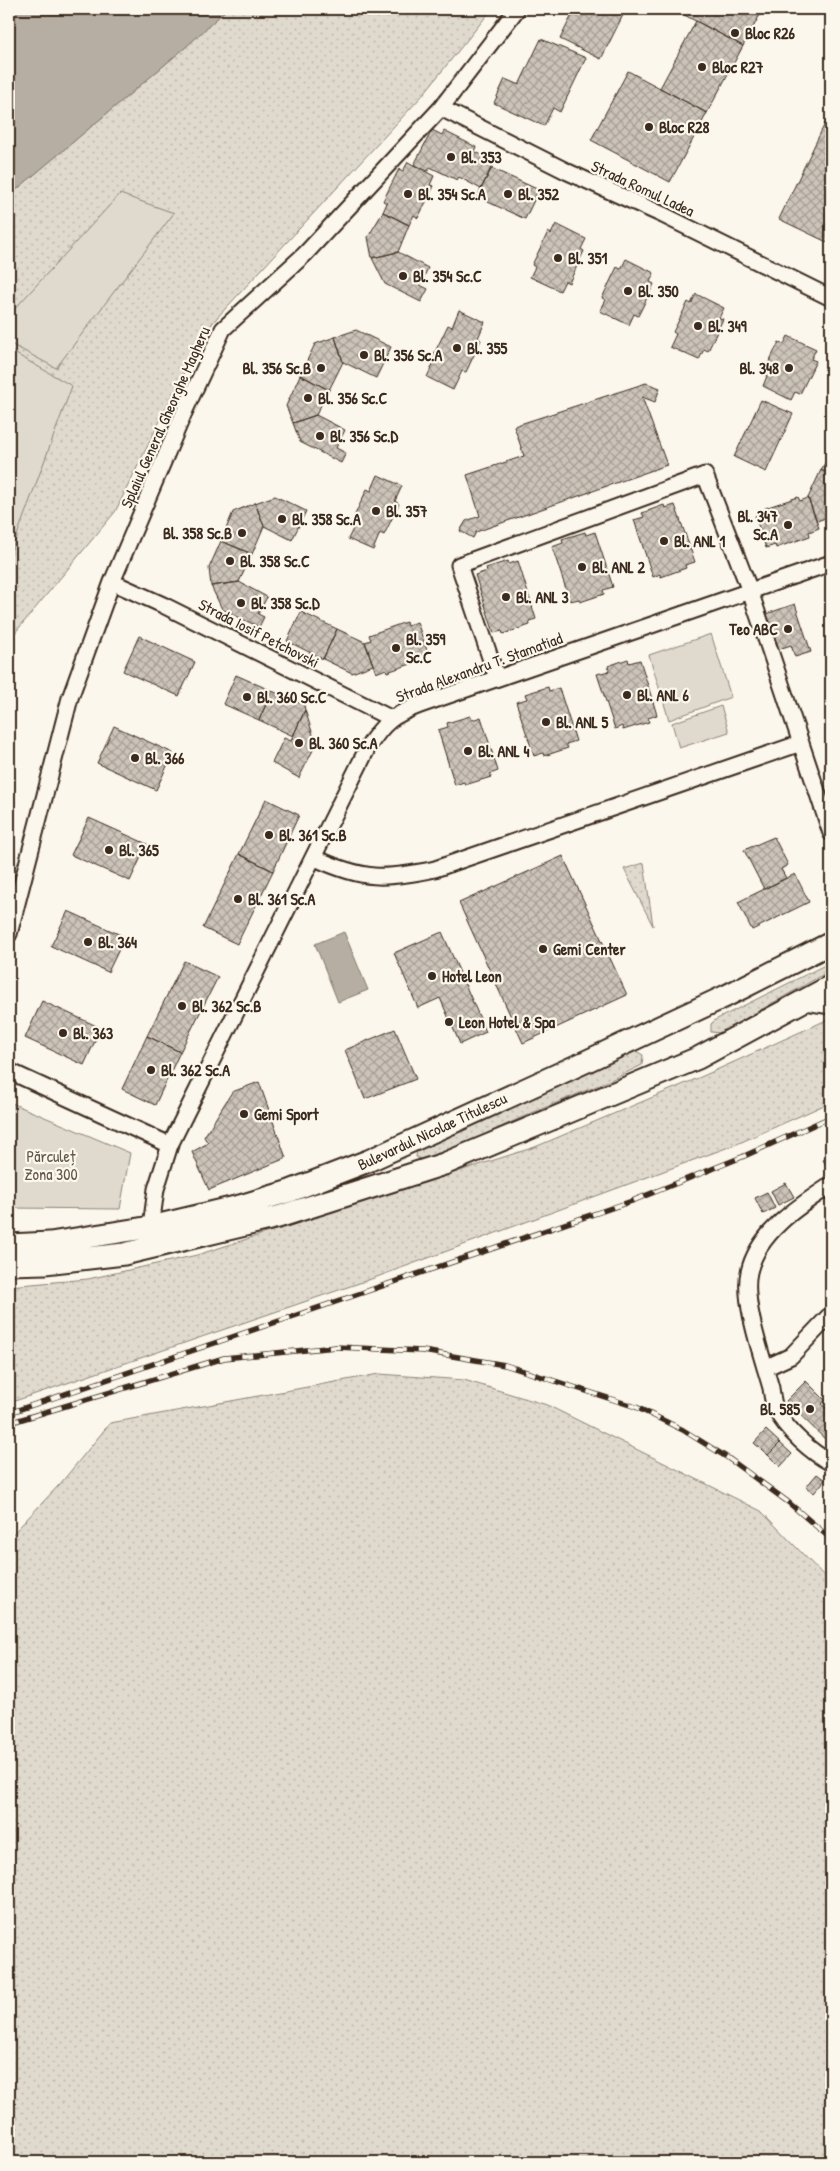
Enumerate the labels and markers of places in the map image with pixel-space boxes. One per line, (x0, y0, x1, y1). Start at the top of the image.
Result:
place label: Bloc R26 (745, 22, 795, 44)
marker: Bloc R26 (729, 27, 741, 39)
place label: Bloc R27 (712, 56, 763, 78)
marker: Bloc R27 (696, 61, 708, 73)
place label: Bloc R28 (659, 116, 709, 138)
marker: Bloc R28 (643, 121, 655, 133)
place label: Bl. 353 (461, 146, 502, 168)
marker: Bl. 353 (445, 151, 457, 163)
place label: Bl. 354 Sc.A (418, 183, 486, 205)
place label: Bl. 352 (518, 183, 559, 205)
marker: Bl. 354 Sc.A (402, 188, 414, 200)
marker: Bl. 352 (502, 188, 514, 200)
place label: Bl. 351 (568, 247, 607, 269)
marker: Bl. 351 (552, 252, 564, 264)
place label: Bl. 354 Sc.C (413, 265, 482, 287)
marker: Bl. 354 Sc.C (397, 270, 409, 282)
place label: Bl. 350 (638, 280, 679, 302)
marker: Bl. 350 (622, 285, 634, 297)
place label: Bl. 349 (708, 315, 747, 337)
marker: Bl. 349 (692, 320, 704, 332)
place label: Bl. 355 (467, 337, 507, 359)
marker: Bl. 355 (451, 342, 463, 354)
place label: Bl. 356 Sc.A (374, 344, 442, 366)
marker: Bl. 356 Sc.A (358, 349, 370, 361)
place label: Bl. 356 Sc.B (242, 357, 311, 379)
place label: Bl. 348 (739, 357, 779, 379)
marker: Bl. 356 Sc.B (315, 362, 327, 374)
marker: Bl. 348 (783, 362, 795, 374)
place label: Bl. 356 Sc.C (318, 387, 387, 409)
marker: Bl. 356 Sc.C (302, 392, 314, 404)
place label: Bl. 356 Sc.D (330, 425, 398, 447)
marker: Bl. 356 Sc.D (314, 430, 326, 442)
place label: Bl. 357 (386, 500, 427, 522)
marker: Bl. 357 (370, 505, 382, 517)
place label: Bl. 347 Sc.A (737, 505, 778, 545)
place label: Bl. 358 Sc.A (292, 508, 361, 530)
marker: Bl. 358 Sc.A (276, 513, 288, 525)
marker: Bl. 347 Sc.A (782, 519, 794, 531)
place label: Bl. 358 Sc.B (163, 522, 232, 544)
marker: Bl. 358 Sc.B (236, 527, 248, 539)
place label: Bl. ANL 1 (674, 530, 725, 552)
marker: Bl. ANL 1 (658, 535, 670, 547)
place label: Bl. 358 Sc.C (240, 550, 310, 572)
marker: Bl. 358 Sc.C (224, 555, 236, 567)
place label: Bl. ANL 2 (592, 556, 645, 578)
marker: Bl. ANL 2 (576, 561, 588, 573)
place label: Bl. ANL 3 (516, 586, 569, 608)
marker: Bl. ANL 3 (500, 591, 512, 603)
place label: Bl. 358 Sc.D (251, 592, 320, 614)
marker: Bl. 358 Sc.D (235, 597, 247, 609)
place label: Teo ABC (728, 618, 778, 640)
marker: Teo ABC (782, 623, 794, 635)
place label: Bl. 359 Sc.C (406, 628, 445, 668)
marker: Bl. 359 Sc.C (390, 642, 402, 654)
place label: Bl. ANL 6 (637, 684, 689, 706)
place label: Bl. 360 Sc.C (257, 686, 327, 708)
marker: Bl. ANL 6 (621, 689, 633, 701)
marker: Bl. 360 Sc.C (241, 691, 253, 703)
place label: Bl. ANL 5 (556, 711, 608, 733)
marker: Bl. ANL 5 (540, 716, 552, 728)
place label: Bl. 360 Sc.A (309, 732, 378, 754)
marker: Bl. 360 Sc.A (293, 737, 305, 749)
place label: Bl. ANL 4 (478, 740, 529, 762)
marker: Bl. ANL 4 (462, 745, 474, 757)
place label: Bl. 366 (145, 747, 185, 769)
marker: Bl. 366 (129, 752, 141, 764)
place label: Bl. 361 Sc.B (279, 824, 347, 846)
marker: Bl. 361 Sc.B (263, 829, 275, 841)
place label: Bl. 365 (119, 839, 159, 861)
marker: Bl. 365 (103, 844, 115, 856)
place label: Bl. 361 Sc.A (248, 888, 315, 910)
marker: Bl. 361 Sc.A (232, 893, 244, 905)
place label: Bl. 364 (98, 931, 137, 953)
marker: Bl. 364 (82, 936, 94, 948)
place label: Gemi Center (553, 938, 626, 960)
marker: Gemi Center (537, 943, 549, 955)
place label: Hotel Leon (442, 965, 502, 987)
marker: Hotel Leon (426, 970, 438, 982)
place label: Bl. 362 Sc.B (192, 995, 261, 1017)
marker: Bl. 362 Sc.B (176, 1000, 188, 1012)
place label: Leon Hotel & Spa (459, 1011, 556, 1034)
marker: Leon Hotel & Spa (443, 1016, 455, 1028)
place label: Bl. 363 (73, 1022, 113, 1044)
marker: Bl. 363 (57, 1027, 69, 1039)
place label: Bl. 362 Sc.A (161, 1059, 230, 1081)
marker: Bl. 362 Sc.A (145, 1064, 157, 1076)
place label: Gemi Sport (254, 1103, 319, 1126)
marker: Gemi Sport (238, 1108, 250, 1120)
place label: Bl. 585 (760, 1398, 800, 1420)
marker: Bl. 585 (804, 1403, 816, 1415)

